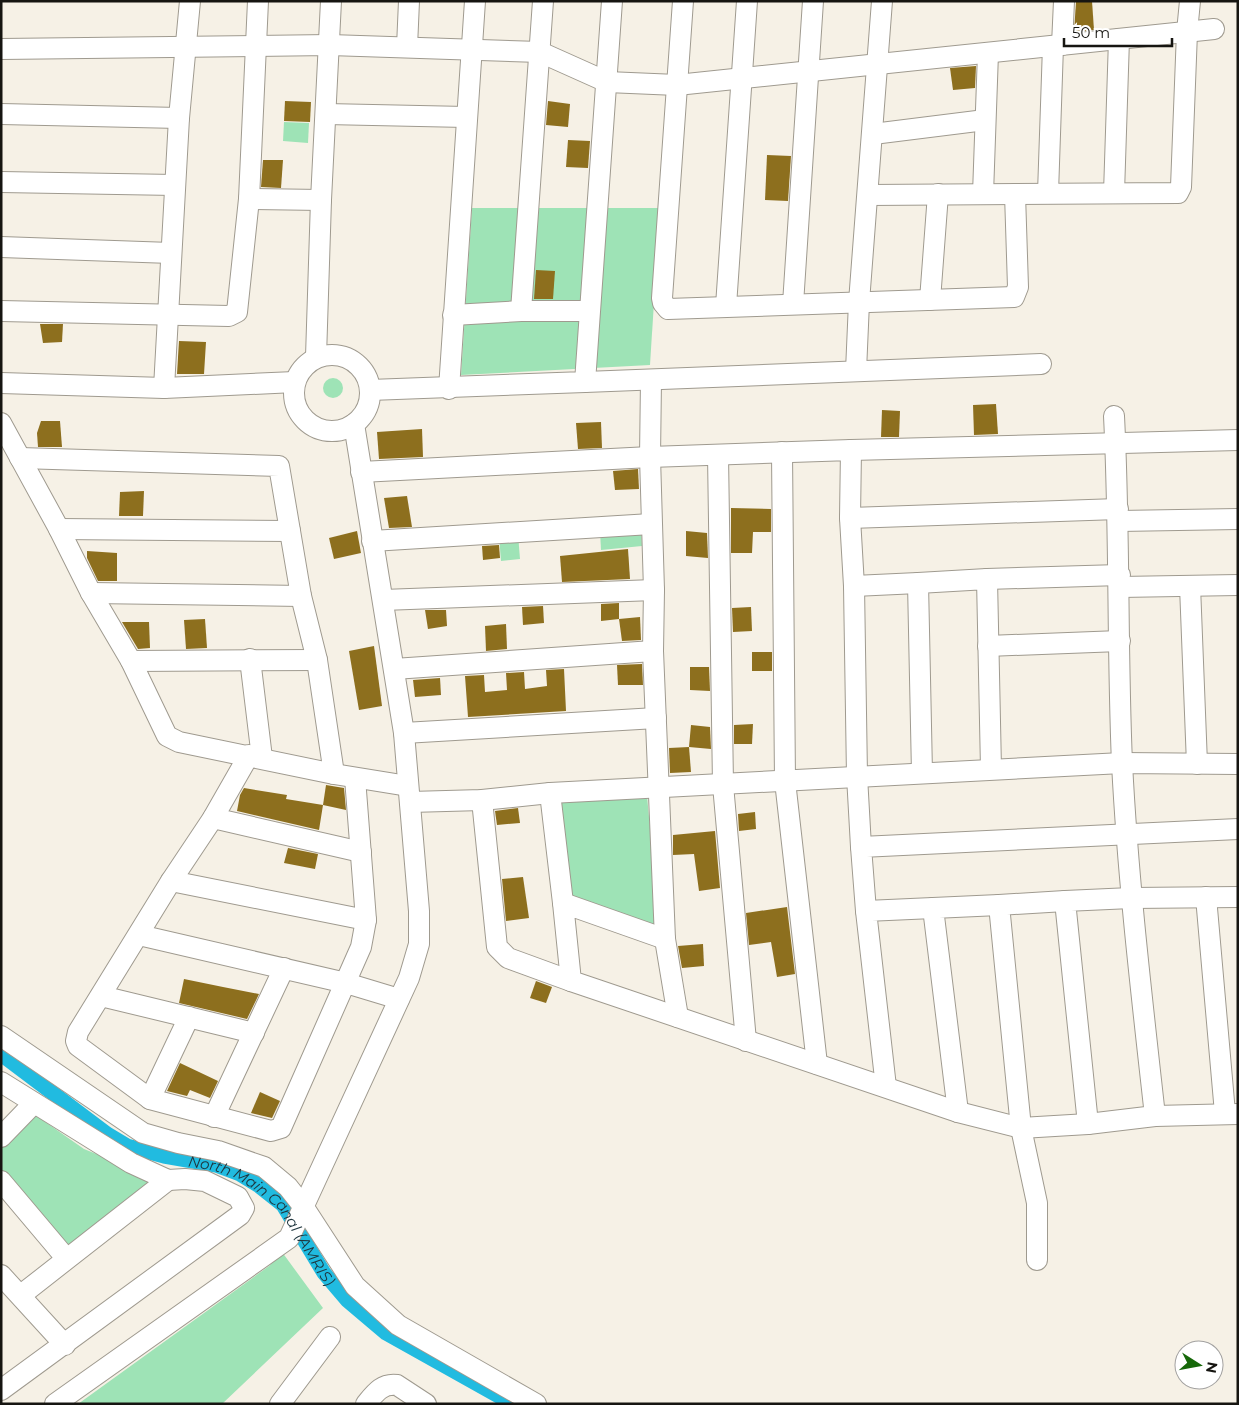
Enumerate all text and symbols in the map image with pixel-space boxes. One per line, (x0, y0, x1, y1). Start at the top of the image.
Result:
scale bar (1064, 15, 1172, 47)
text: 50 m (1072, 23, 1110, 42)
water label: North Main Canal (AMRIS) (187, 1151, 340, 1289)
north arrow (1174, 1340, 1224, 1390)
text: N (1202, 1360, 1222, 1375)

